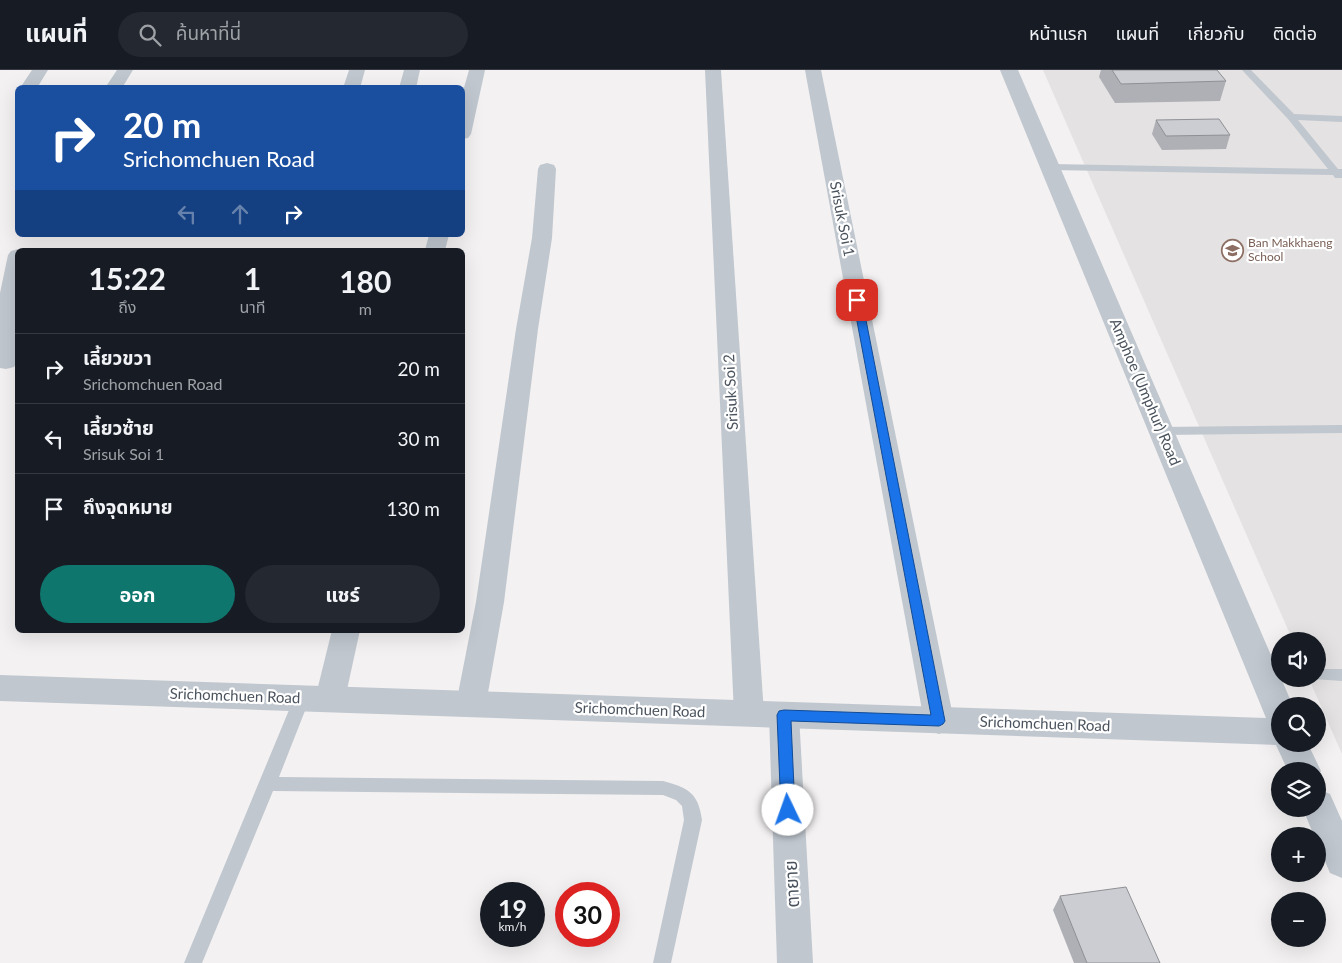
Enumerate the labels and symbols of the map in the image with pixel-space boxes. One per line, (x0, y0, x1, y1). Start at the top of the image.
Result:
street label: Srisuk Soi 1 (827, 180, 859, 258)
place label: Ban Makkhaeng School (1248, 235, 1332, 264)
school or university icon: Ban Makkhaeng School (1220, 238, 1244, 262)
pin (836, 279, 878, 321)
street label: Amphoe (Umphur) Road (1107, 315, 1185, 468)
street label: Srisuk Soi 2 (719, 354, 741, 431)
street label: Srichomchuen Road (169, 684, 301, 706)
street label: Srichomchuen Road (574, 698, 706, 720)
street label: Srichomchuen Road (979, 712, 1111, 734)
position arrow (761, 783, 813, 835)
street label: ตายาย (779, 860, 803, 908)
speed limit sign: 30 (555, 882, 620, 947)

